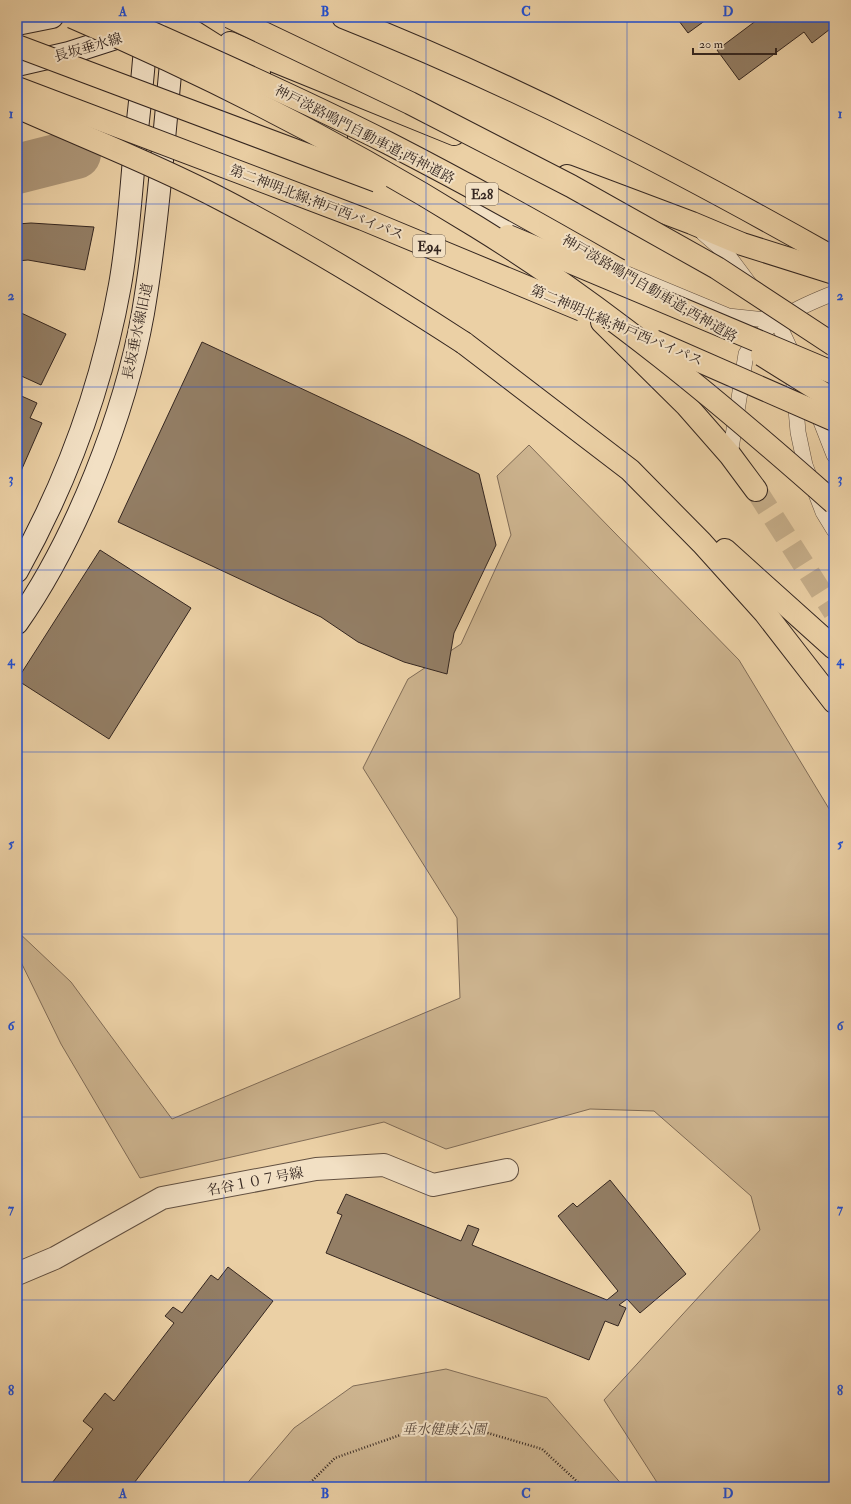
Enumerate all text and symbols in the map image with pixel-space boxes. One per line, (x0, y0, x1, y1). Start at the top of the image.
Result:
text: A (118, 4, 128, 20)
text: B (321, 4, 329, 20)
text: C (521, 4, 531, 20)
text: D (723, 4, 734, 20)
street label: 長坂垂水線 (52, 30, 124, 65)
scale bar (693, 30, 776, 56)
text: 20 m (699, 37, 724, 52)
street label: 神戸淡路鳴門自動車道;西神道路 (272, 82, 458, 187)
text: 1 (9, 106, 14, 122)
text: 1 (838, 106, 843, 122)
street label: 第二神明北線;神戸西バイパス (227, 161, 406, 244)
road number: E28 (466, 183, 498, 205)
street label: 神戸淡路鳴門自動車道;西神道路 (559, 231, 740, 346)
road number: E94 (413, 235, 445, 257)
street label: 長坂垂水線旧道 (119, 281, 156, 381)
street label: 第二神明北線;神戸西バイパス (528, 281, 705, 369)
text: 2 (8, 288, 15, 304)
text: 2 (837, 288, 844, 304)
text: 3 (9, 471, 14, 487)
text: 3 (838, 471, 843, 487)
text: 4 (6, 653, 15, 669)
text: 4 (835, 653, 844, 669)
text: 5 (8, 836, 14, 852)
text: 5 (837, 836, 843, 852)
text: 6 (8, 1018, 16, 1034)
text: 6 (837, 1018, 845, 1034)
street label: 名谷１０７号線 (205, 1164, 305, 1199)
text: 7 (8, 1201, 15, 1217)
text: 7 (837, 1201, 844, 1217)
text: 8 (8, 1383, 14, 1399)
text: 8 (837, 1383, 843, 1399)
park label: 垂水健康公園 (402, 1421, 488, 1438)
text: A (118, 1486, 128, 1502)
text: B (321, 1486, 329, 1502)
text: C (521, 1486, 531, 1502)
text: D (723, 1486, 734, 1502)

